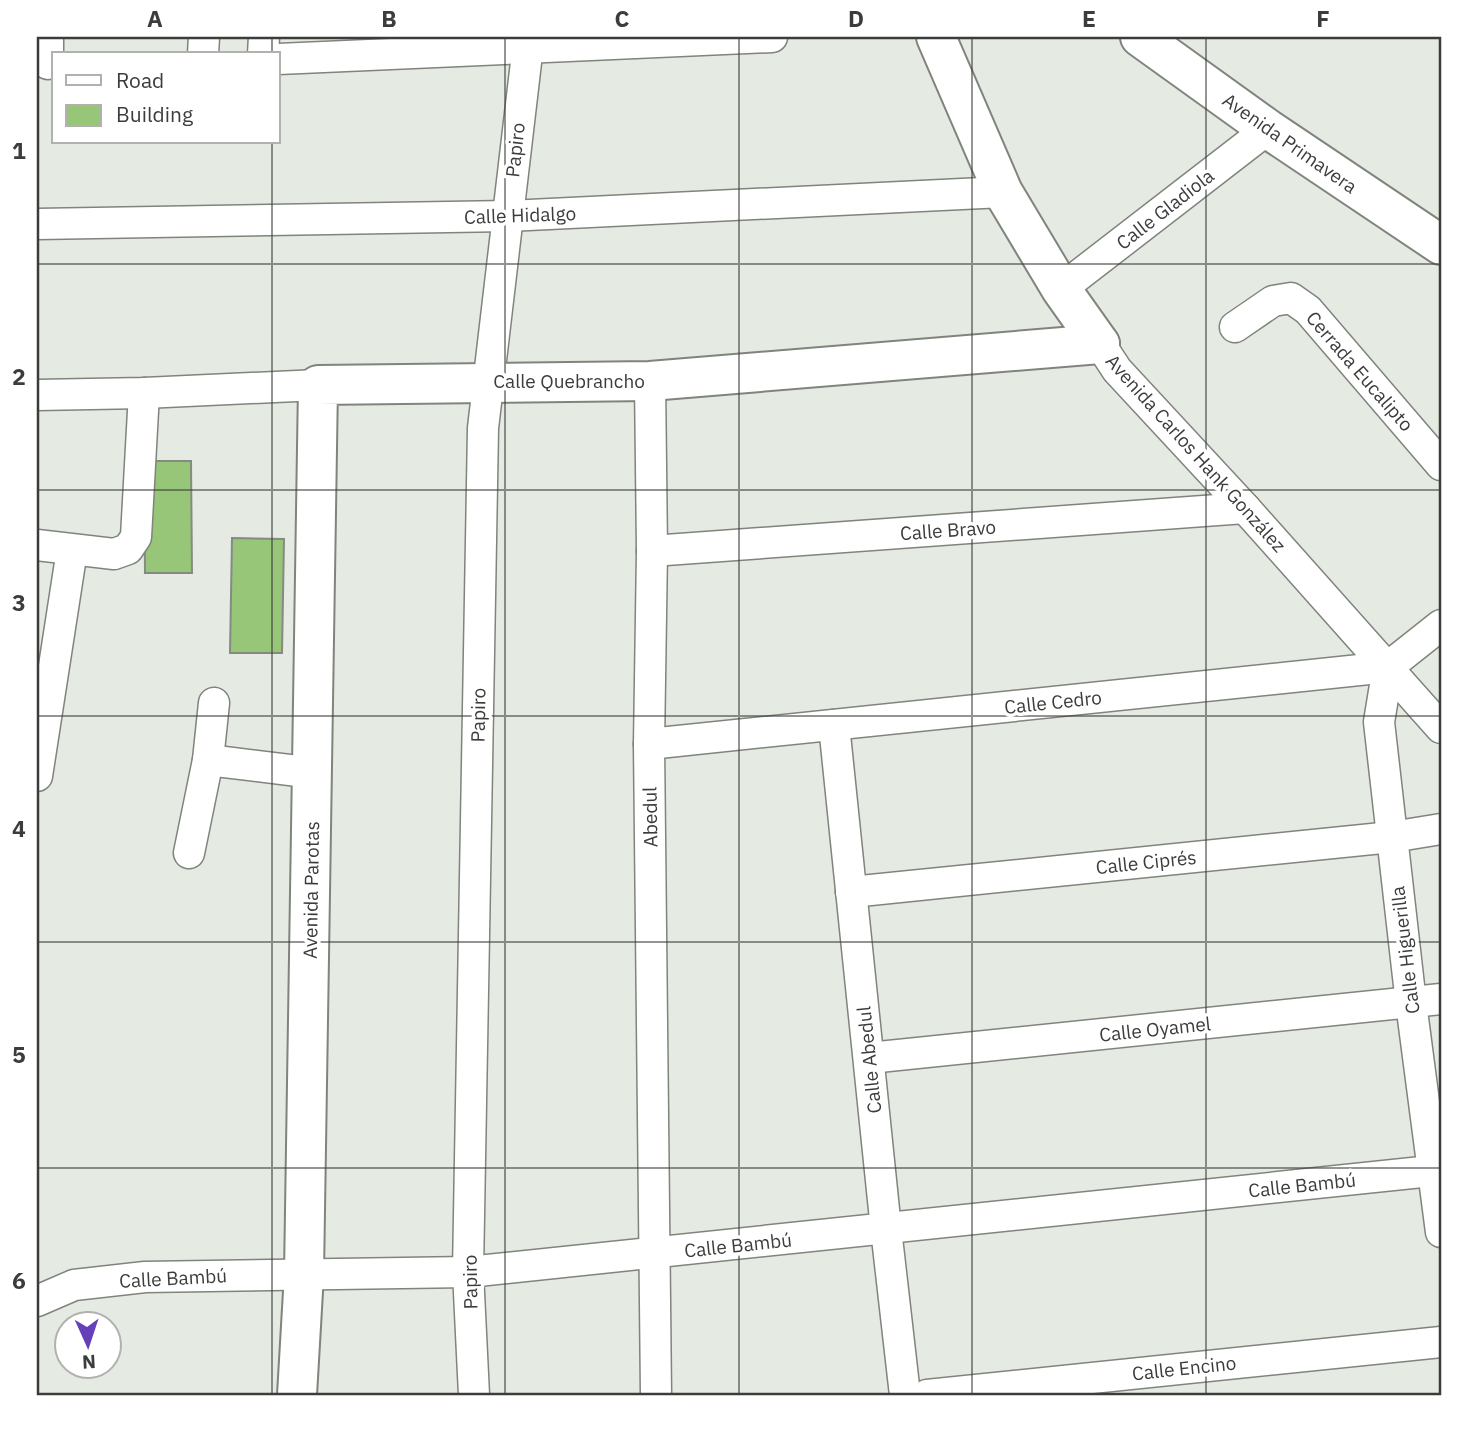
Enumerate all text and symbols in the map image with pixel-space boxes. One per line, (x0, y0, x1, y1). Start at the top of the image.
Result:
text: A (147, 3, 163, 33)
text: B (381, 3, 397, 33)
text: C (615, 3, 630, 33)
text: D (848, 3, 864, 33)
text: E (1082, 3, 1096, 33)
text: F (1316, 3, 1330, 33)
legend (52, 52, 280, 144)
text: Road (116, 66, 164, 94)
street label: Avenida Primavera (1218, 88, 1362, 198)
text: Building (116, 100, 193, 128)
street label: Papiro (500, 122, 530, 178)
text: 1 (12, 135, 26, 165)
street label: Calle Gladiola (1111, 163, 1219, 255)
street label: Calle Hidalgo (464, 201, 576, 229)
street label: Cerrada Eucalipto (1301, 306, 1419, 436)
street label: Avenida Carlos Hank González (1101, 349, 1291, 557)
text: 2 (12, 361, 26, 391)
street label: Calle Quebrancho (493, 369, 645, 393)
street label: Calle Bravo (899, 515, 997, 545)
text: 3 (12, 587, 26, 617)
street label: Calle Cedro (1003, 685, 1103, 719)
street label: Papiro (466, 687, 490, 743)
street label: Abedul (637, 786, 663, 848)
text: 4 (12, 813, 26, 843)
street label: Avenida Parotas (298, 821, 324, 959)
street label: Calle Ciprés (1094, 845, 1198, 879)
street label: Calle Higuerilla (1385, 885, 1425, 1015)
street label: Calle Abedul (851, 1005, 887, 1115)
street label: Calle Oyamel (1098, 1011, 1212, 1047)
text: 5 (12, 1039, 26, 1069)
street label: Calle Bambú (1247, 1167, 1357, 1203)
street label: Calle Bambú (683, 1227, 793, 1263)
street label: Papiro (458, 1254, 482, 1310)
street label: Calle Bambú (118, 1263, 228, 1293)
text: 6 (12, 1265, 26, 1295)
north arrow (52, 1310, 122, 1380)
text: N (81, 1350, 96, 1374)
street label: Calle Encino (1131, 1351, 1237, 1385)

